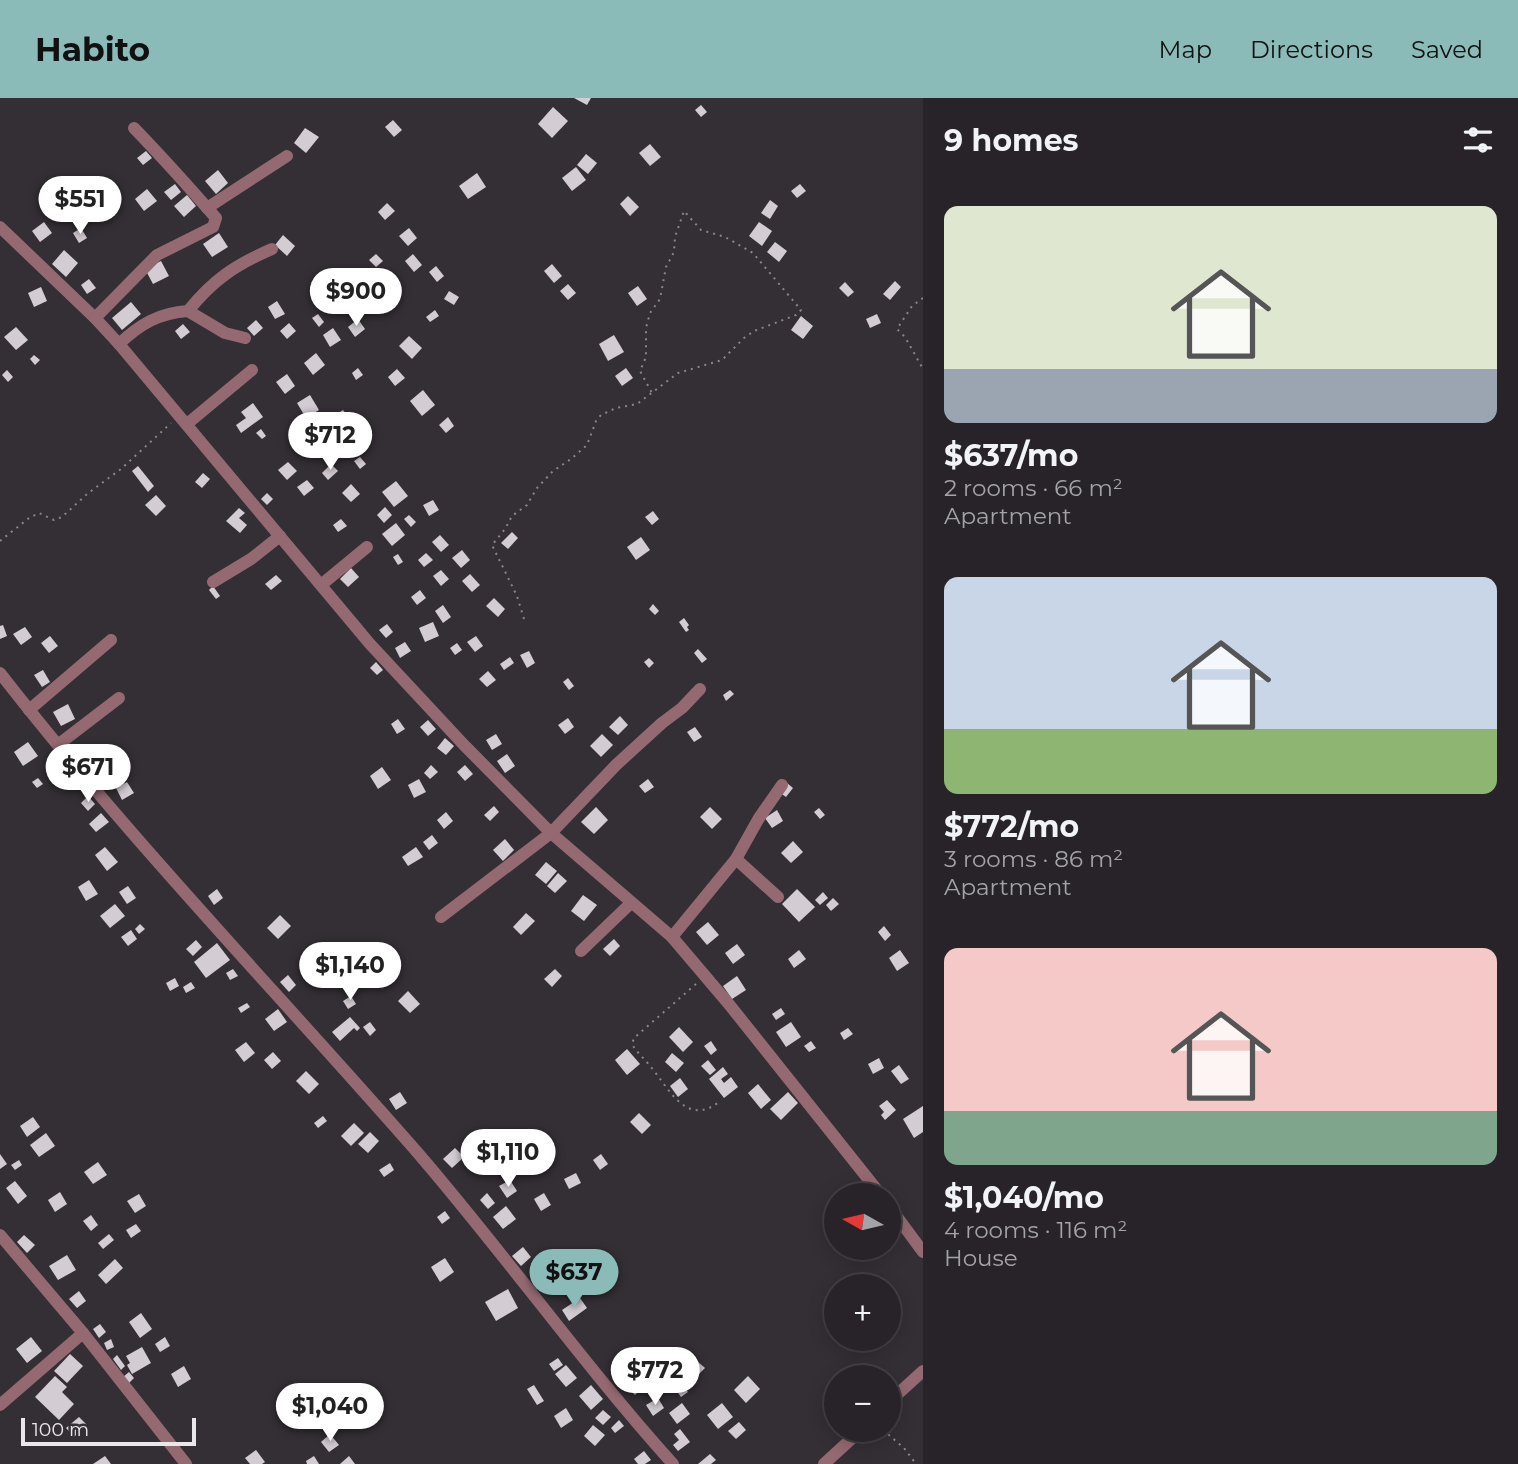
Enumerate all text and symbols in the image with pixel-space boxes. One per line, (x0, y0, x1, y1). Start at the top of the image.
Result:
text: Habito (35, 29, 150, 69)
text: Map (1159, 35, 1212, 64)
text: Directions (1250, 35, 1373, 64)
text: Saved (1411, 35, 1483, 64)
icon: filters (1459, 121, 1497, 159)
text: 9 homes (944, 122, 1079, 159)
pin: $551 (39, 176, 121, 236)
text: $551 (55, 185, 105, 213)
icon: home (1158, 251, 1284, 377)
pin: $900 (315, 268, 397, 328)
text: $900 (326, 277, 386, 305)
pin: $712 (289, 412, 371, 472)
text: $712 (304, 421, 356, 449)
text: $637/mo (944, 437, 1078, 474)
text: 2 rooms · 66 m² (944, 474, 1123, 502)
text: Apartment (944, 502, 1072, 530)
icon: home (1158, 622, 1284, 748)
pin: $671 (47, 744, 129, 804)
text: $671 (62, 753, 114, 781)
text: $772/mo (944, 808, 1079, 845)
text: 3 rooms · 86 m² (944, 845, 1123, 873)
text: Apartment (944, 873, 1072, 901)
pin: $1,140 (293, 942, 407, 1002)
text: $1,140 (315, 951, 385, 979)
icon: home (1158, 993, 1284, 1119)
pin: $1,110 (451, 1130, 565, 1189)
text: $1,110 (477, 1138, 539, 1166)
text: $1,040/mo (944, 1179, 1104, 1216)
north arrow (824, 1183, 901, 1260)
map controls (824, 1183, 901, 1442)
text: 4 rooms · 116 m² (944, 1216, 1127, 1244)
text: House (944, 1244, 1018, 1272)
pin: $637 (533, 1250, 615, 1309)
text: $637 (545, 1258, 603, 1286)
button: + (824, 1274, 901, 1351)
pin: $772 (614, 1348, 696, 1407)
text: $772 (627, 1356, 683, 1384)
button: − (824, 1365, 901, 1442)
pin: $1,040 (273, 1384, 387, 1443)
text: $1,040 (292, 1392, 368, 1420)
scale bar (21, 1415, 196, 1447)
text: 100 m (32, 1418, 89, 1441)

